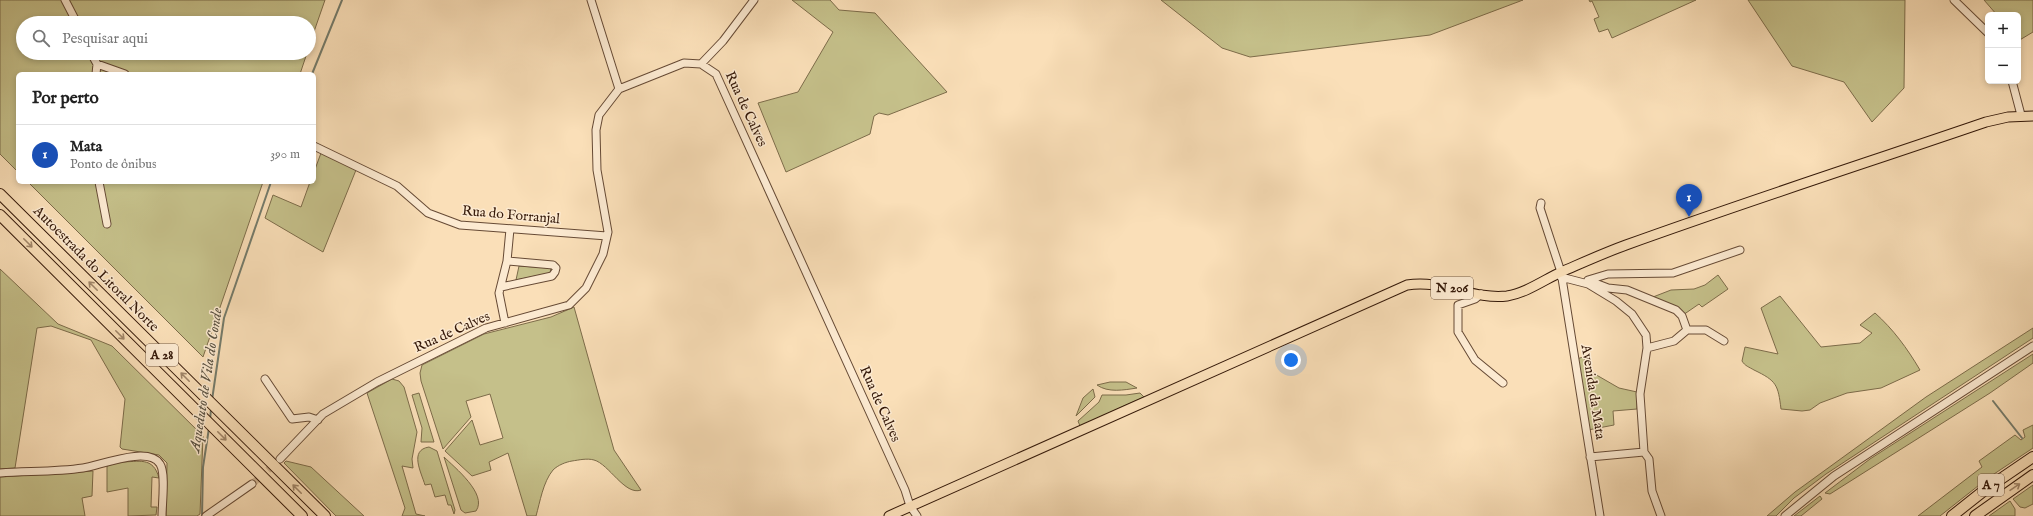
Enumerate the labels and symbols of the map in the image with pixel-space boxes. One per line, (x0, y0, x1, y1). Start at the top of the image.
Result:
street label: Rua de Calves (721, 68, 771, 150)
pin: 1 (1676, 184, 1702, 217)
street label: Autoestrada do Litoral Norte (29, 202, 163, 336)
street label: Rua do Forranjal (461, 202, 561, 228)
one-way arrow (23, 238, 33, 248)
road number: N 206 (1431, 277, 1473, 299)
one-way arrow (88, 281, 98, 291)
water label: Aqueduto de Vila do Conde (185, 306, 227, 456)
street label: Rua de Calves (411, 307, 493, 357)
one-way arrow (115, 330, 125, 340)
street label: Avenida da Mata (1576, 342, 1610, 442)
road number: A 28 (146, 344, 178, 366)
your location (1281, 350, 1301, 370)
street label: Rua de Calves (855, 363, 905, 445)
one-way arrow (180, 372, 190, 382)
one-way arrow (217, 431, 227, 441)
road number: A 7 (1978, 474, 2004, 496)
one-way arrow (2009, 483, 2020, 491)
one-way arrow (292, 484, 302, 493)

